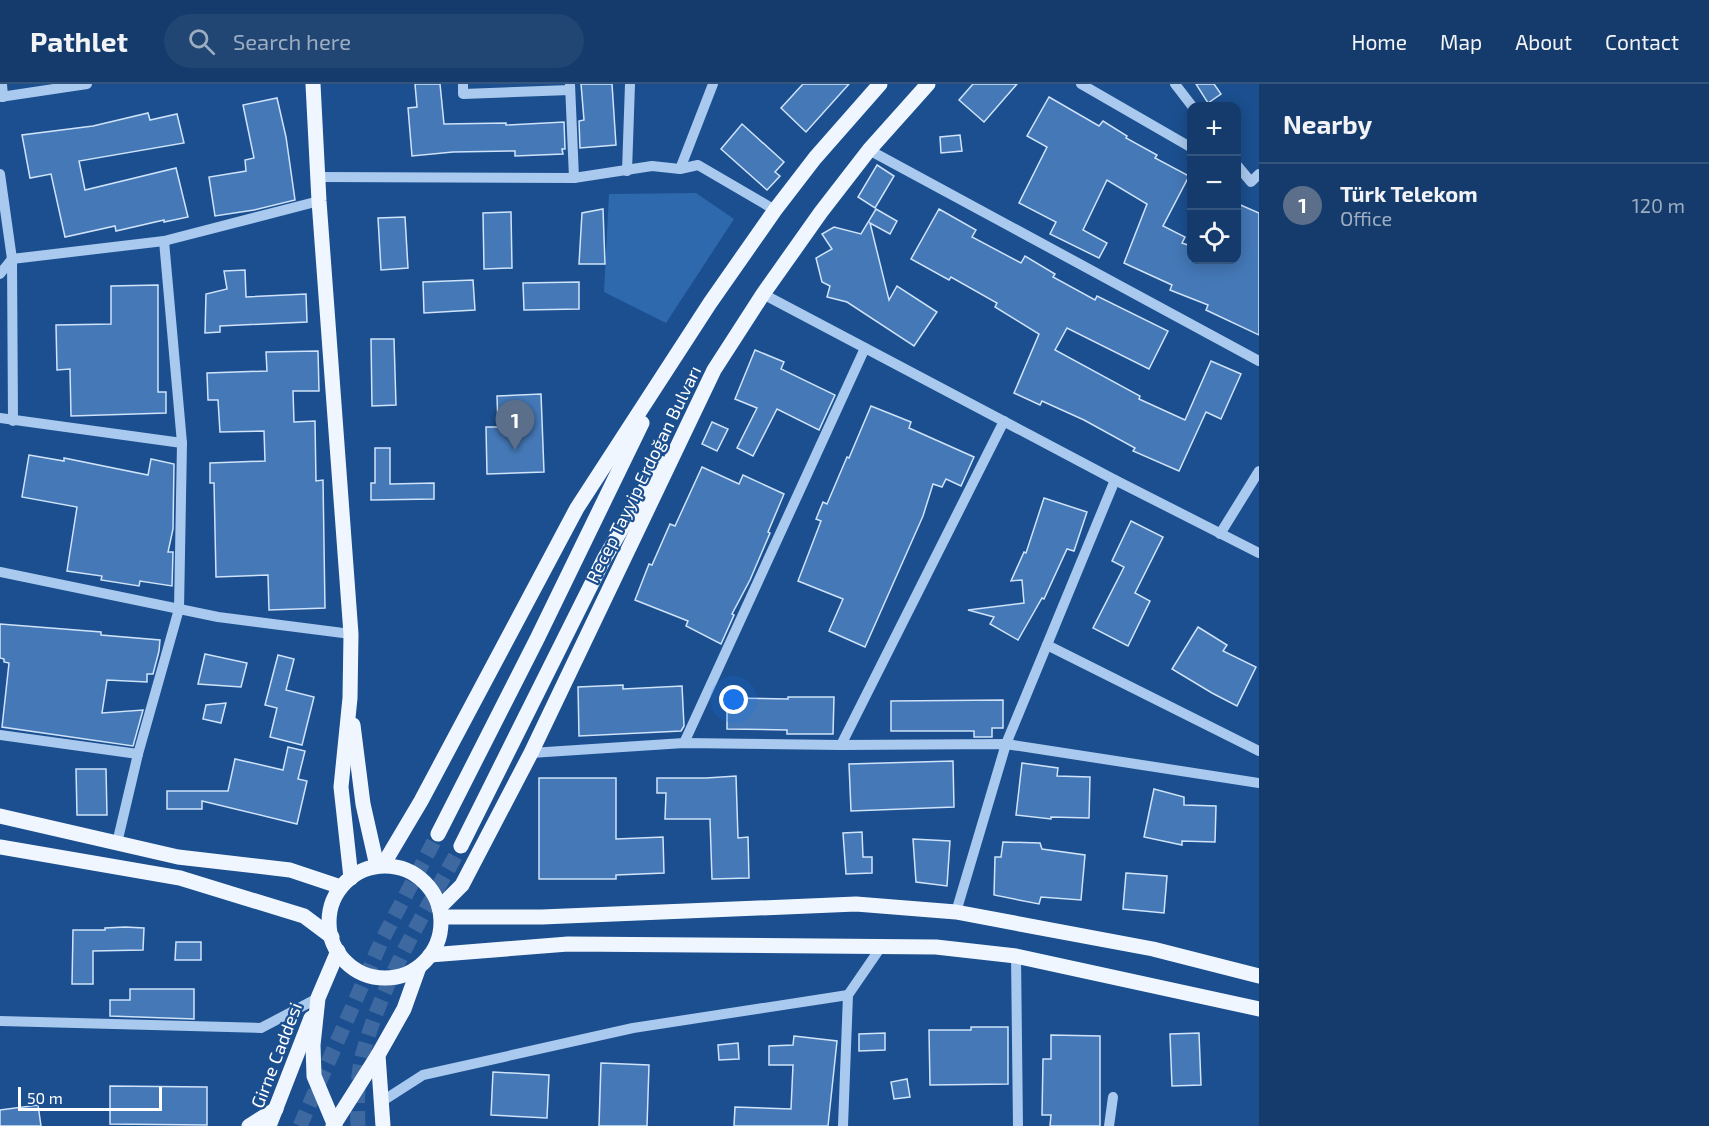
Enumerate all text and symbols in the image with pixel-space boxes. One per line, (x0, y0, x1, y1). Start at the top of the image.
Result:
search box (164, 14, 584, 68)
text: Pathlet (30, 24, 128, 58)
icon: search (185, 25, 218, 58)
text: Search here (233, 28, 351, 54)
text: Home (1351, 29, 1407, 54)
text: Map (1440, 29, 1482, 54)
text: About (1515, 29, 1572, 54)
text: Contact (1605, 29, 1679, 54)
map controls (1187, 102, 1241, 264)
button: + (1187, 102, 1241, 156)
text: Nearby (1283, 108, 1372, 139)
button: − (1187, 156, 1241, 210)
text: Türk Telekom (1340, 180, 1478, 206)
text: 1 (1298, 193, 1307, 217)
text: 120 m (1632, 193, 1685, 217)
text: Office (1340, 206, 1392, 230)
button: locate (1187, 210, 1241, 264)
street label: Recep Tayyip Erdoğan Bulvarı (581, 362, 705, 586)
pin: 1 (496, 400, 534, 450)
your location (719, 685, 748, 714)
street label: Girne Caddesi (246, 999, 306, 1111)
scale bar (18, 1084, 162, 1112)
text: 50 m (27, 1088, 63, 1107)

